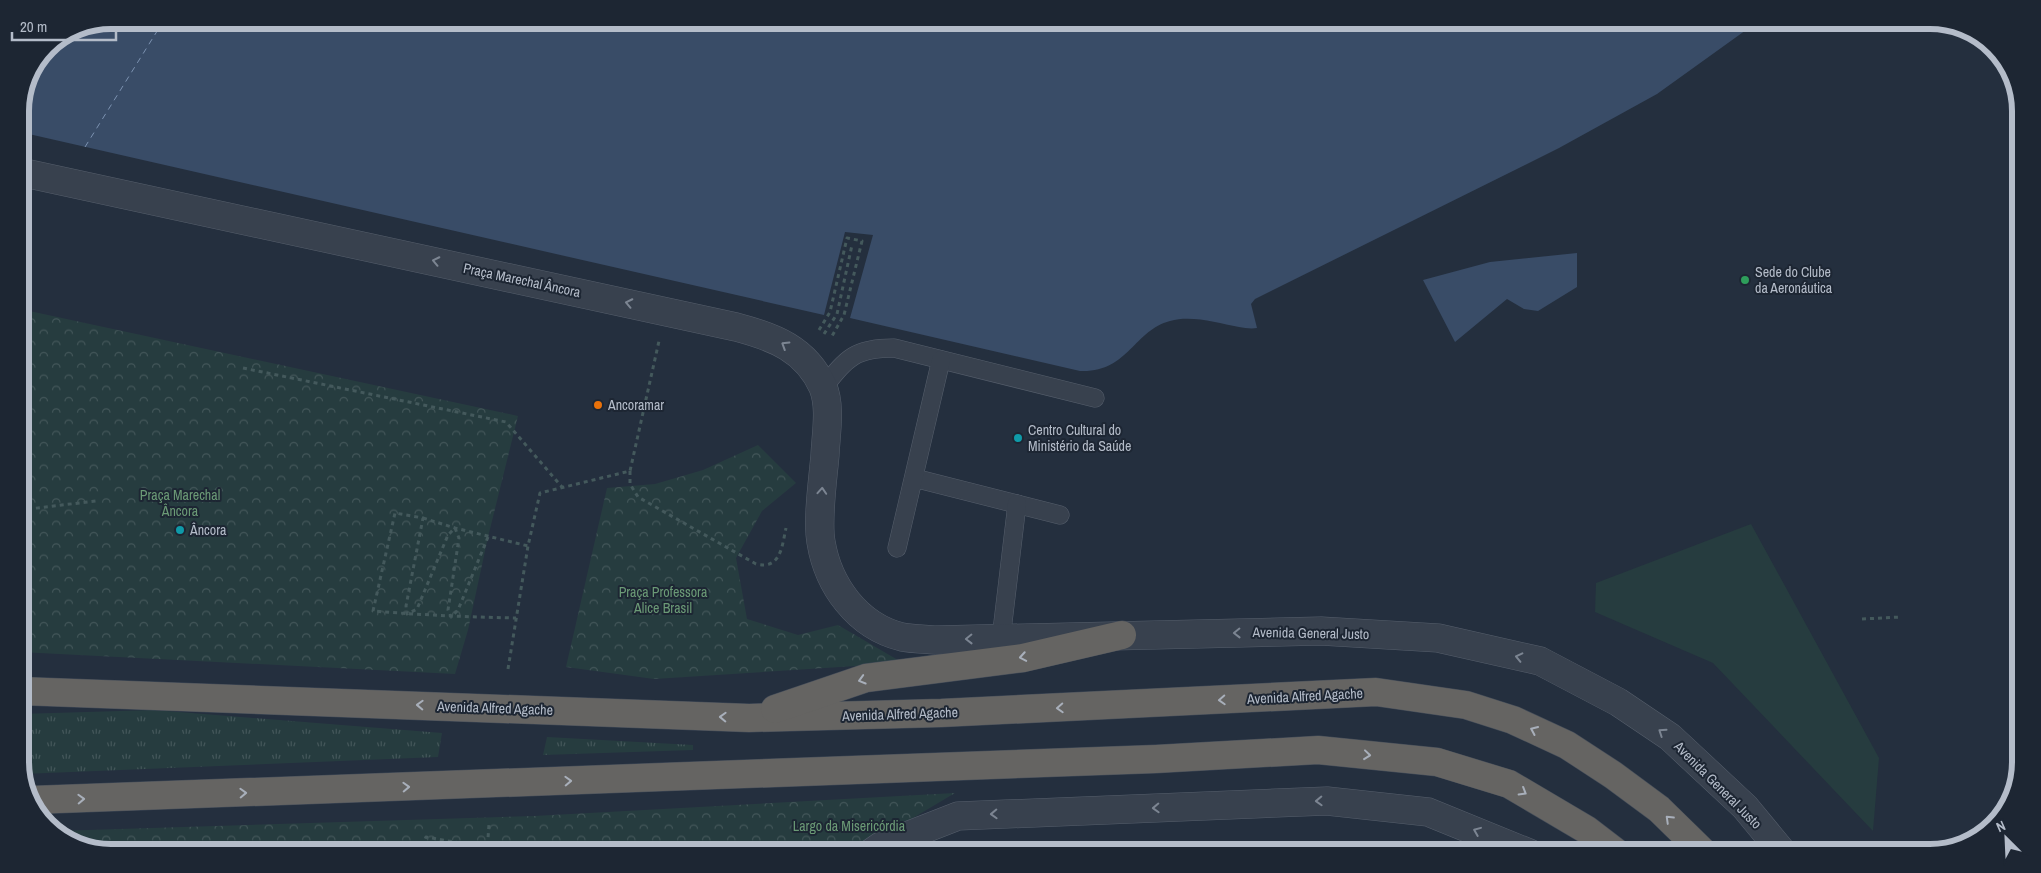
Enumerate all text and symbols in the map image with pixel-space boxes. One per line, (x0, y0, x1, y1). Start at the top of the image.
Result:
scale bar (12, 10, 116, 42)
text: 20 m (20, 16, 47, 37)
one-way arrow (432, 257, 440, 267)
street label: Praça Marechal Âncora (462, 259, 583, 301)
place label: Sede do Clube da Aeronáutica (1755, 263, 1833, 297)
marker: Sede do Clube da Aeronáutica (1739, 274, 1751, 286)
one-way arrow (625, 299, 633, 309)
one-way arrow (782, 342, 791, 351)
place label: Ancoramar (607, 396, 664, 414)
marker: Ancoramar (592, 399, 604, 411)
place label: Centro Cultural do Ministério da Saúde (1028, 421, 1131, 455)
marker: Centro Cultural do Ministério da Saúde (1012, 432, 1024, 444)
park label: Praça Marechal Âncora (140, 486, 220, 520)
one-way arrow (817, 487, 828, 495)
place label: Âncora (189, 521, 227, 539)
marker: Âncora (174, 524, 186, 536)
park label: Praça Professora Alice Brasil (619, 583, 708, 617)
street label: Avenida General Justo (1252, 623, 1369, 643)
one-way arrow (1233, 628, 1240, 638)
one-way arrow (965, 634, 973, 645)
one-way arrow (1019, 652, 1028, 662)
one-way arrow (1515, 652, 1524, 663)
one-way arrow (859, 674, 867, 684)
street label: Avenida Alfred Agache (1246, 684, 1363, 708)
one-way arrow (1218, 694, 1226, 705)
street label: Avenida Alfred Agache (436, 697, 553, 719)
one-way arrow (416, 700, 424, 711)
one-way arrow (1056, 702, 1064, 713)
street label: Avenida Alfred Agache (841, 703, 958, 725)
one-way arrow (718, 711, 726, 722)
one-way arrow (1530, 725, 1539, 736)
one-way arrow (1658, 729, 1668, 738)
street label: Avenida General Justo (1670, 737, 1766, 833)
one-way arrow (1363, 749, 1371, 760)
one-way arrow (564, 776, 572, 786)
one-way arrow (402, 781, 410, 792)
one-way arrow (1518, 785, 1527, 795)
one-way arrow (239, 787, 247, 798)
one-way arrow (77, 793, 85, 804)
one-way arrow (1314, 796, 1322, 807)
one-way arrow (1152, 802, 1160, 813)
one-way arrow (990, 809, 998, 820)
north arrow (1981, 813, 2031, 863)
one-way arrow (1666, 816, 1675, 825)
text: N (1993, 816, 2008, 836)
park label: Largo da Misericórdia (793, 817, 906, 835)
one-way arrow (1473, 827, 1482, 838)

